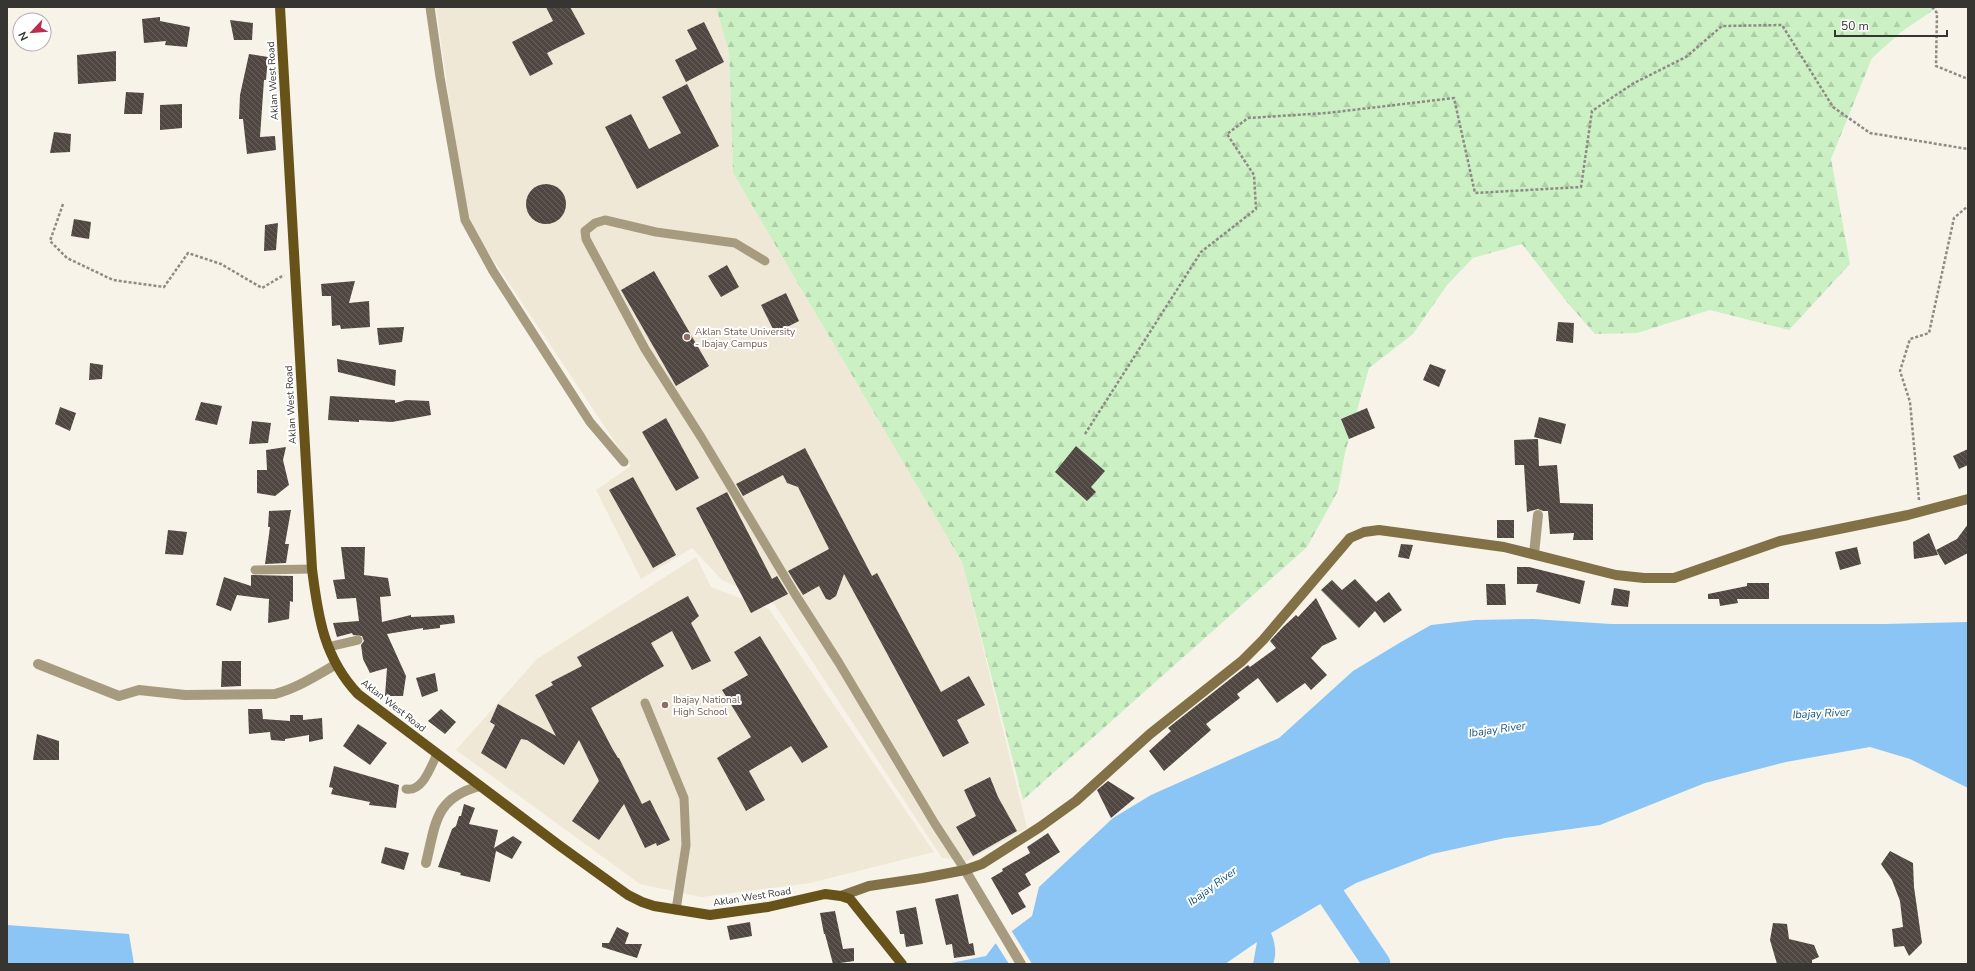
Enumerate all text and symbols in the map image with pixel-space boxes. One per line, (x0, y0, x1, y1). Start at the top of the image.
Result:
north arrow (12, 12, 52, 52)
scale bar (1835, 12, 1947, 38)
text: 50 m (1841, 18, 1869, 34)
text: N (15, 29, 32, 43)
street label: Aklan West Road (264, 41, 282, 121)
place label: Aklan State University - Ibajay Campus (695, 325, 796, 351)
marker: Aklan State University - Ibajay Campus (682, 332, 692, 342)
street label: Aklan West Road (282, 365, 300, 445)
street label: Aklan West Road (358, 676, 429, 736)
place label: Ibajay National High School (673, 693, 740, 719)
marker: Ibajay National High School (660, 700, 670, 710)
water label: Ibajay River (1792, 704, 1851, 722)
water label: Ibajay River (1468, 718, 1527, 741)
water label: Ibajay River (1185, 863, 1241, 909)
street label: Aklan West Road (712, 884, 792, 910)

